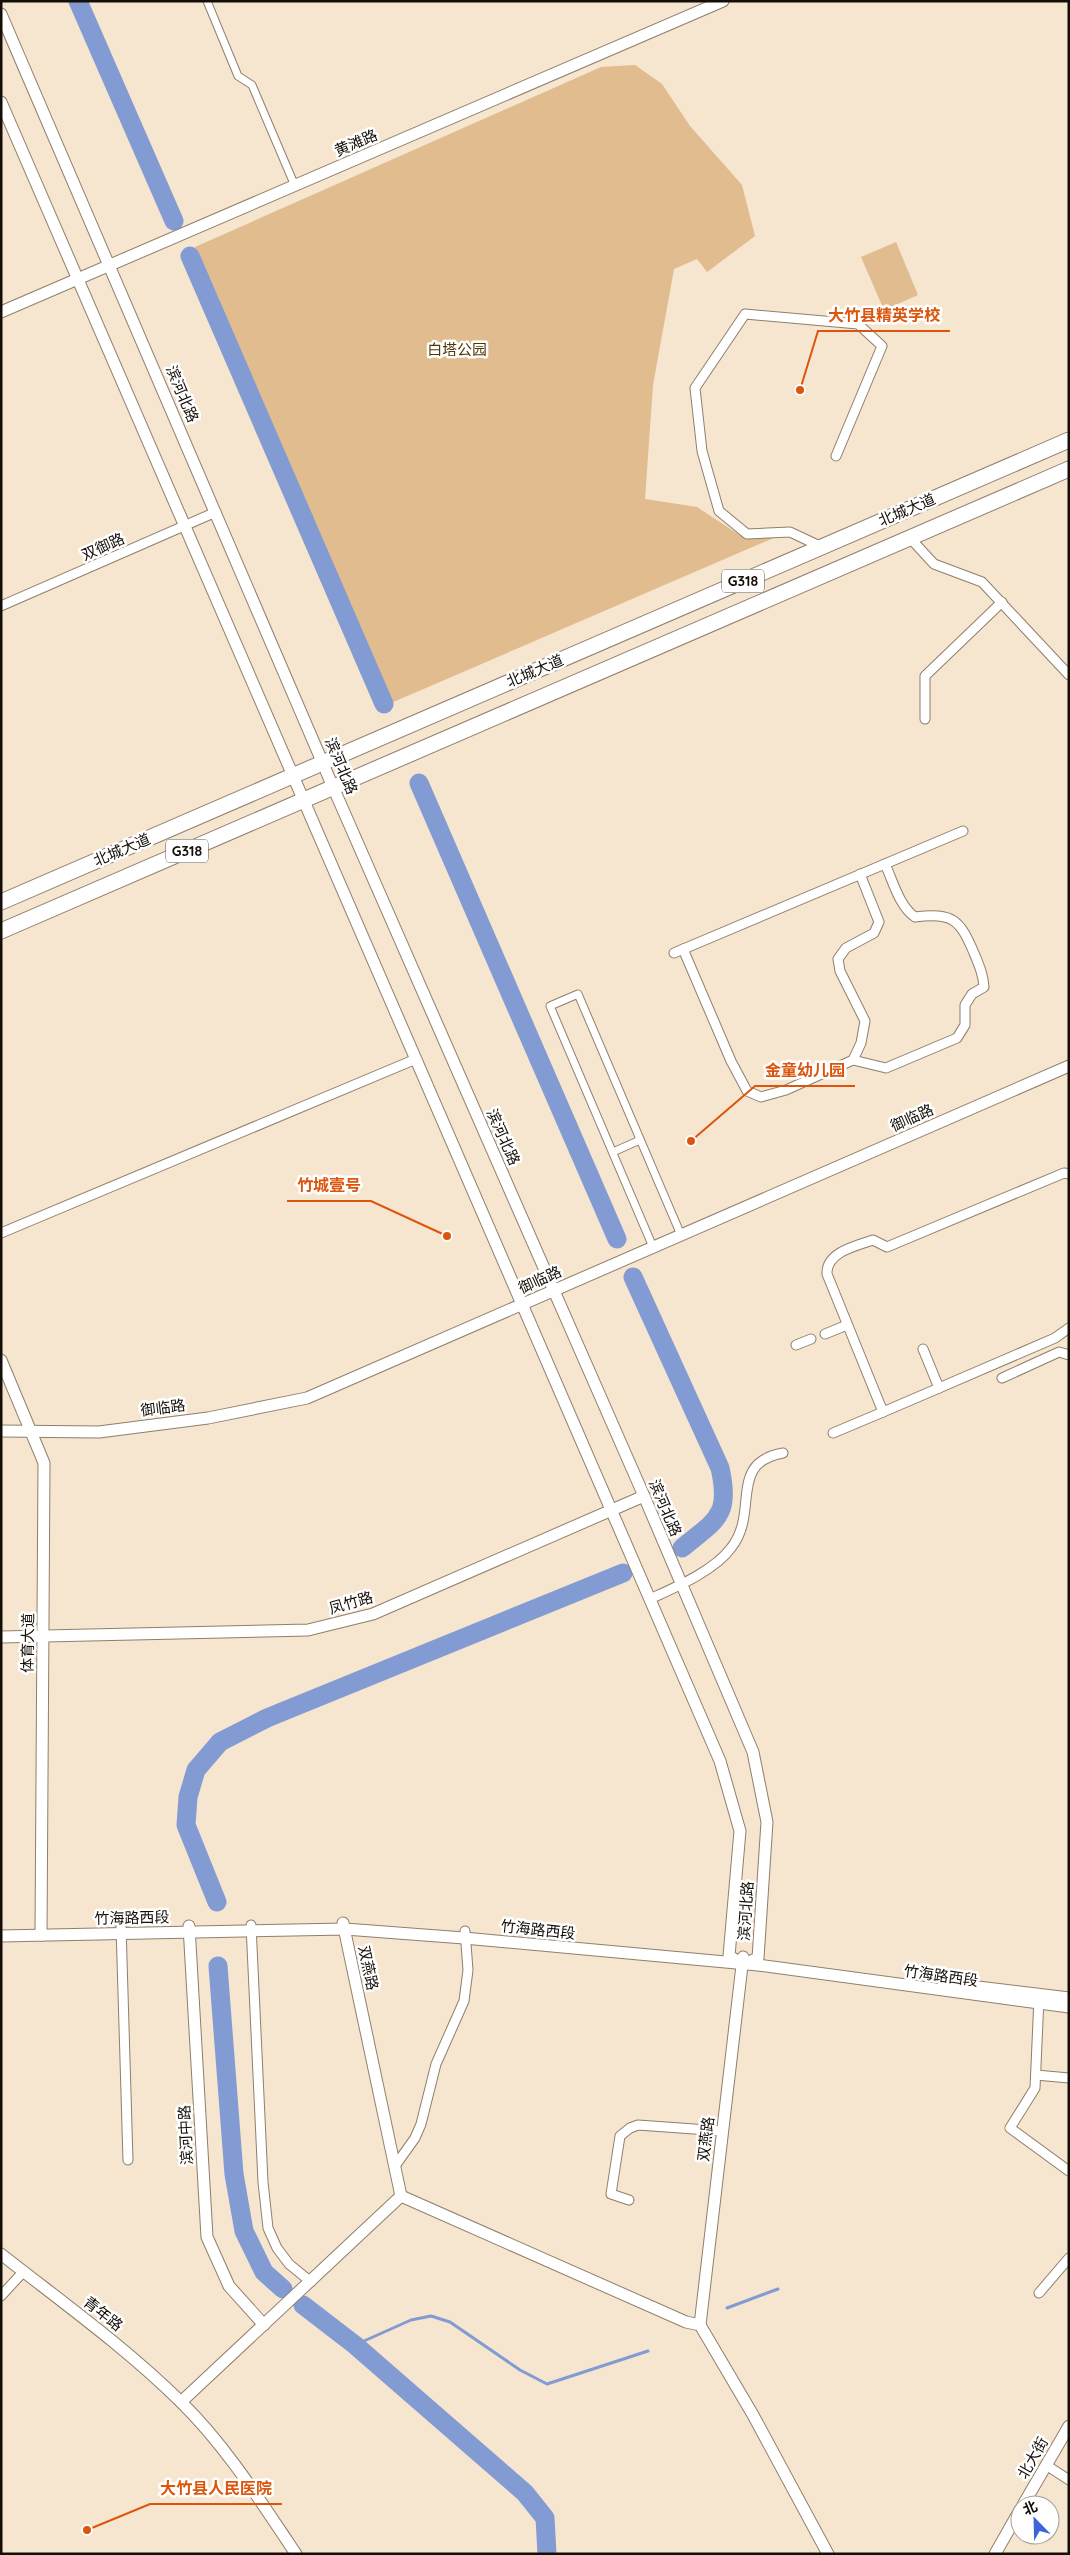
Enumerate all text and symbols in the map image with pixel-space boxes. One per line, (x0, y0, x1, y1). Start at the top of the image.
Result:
street label: 黄滩路 (331, 125, 380, 160)
callout: 大竹县精英学校 (818, 300, 950, 331)
text: 大竹县精英学校 (828, 305, 941, 325)
park label: 白塔公园 (427, 340, 487, 359)
street label: 滨河北路 (162, 362, 203, 425)
street label: 北城大道 (875, 489, 938, 530)
street label: 双御路 (78, 529, 127, 564)
road number: G318 (722, 570, 764, 592)
street label: 北城大道 (503, 650, 566, 691)
street label: 滨河北路 (321, 734, 362, 797)
street label: 北城大道 (90, 829, 153, 870)
road number: G318 (166, 839, 208, 862)
callout: 金童幼儿园 (755, 1055, 855, 1086)
text: 金童幼儿园 (765, 1060, 845, 1080)
street label: 御临路 (887, 1100, 936, 1135)
street label: 滨河北路 (483, 1106, 524, 1168)
callout: 竹城壹号 (287, 1170, 371, 1201)
text: 竹城壹号 (297, 1175, 361, 1195)
street label: 御临路 (515, 1262, 564, 1297)
street label: 御临路 (139, 1395, 186, 1420)
street label: 滨河北路 (645, 1476, 686, 1539)
street label: 凤竹路 (327, 1587, 375, 1618)
street label: 体育大道 (17, 1613, 38, 1673)
street label: 滨河北路 (734, 1880, 757, 1942)
street label: 竹海路西段 (94, 1907, 170, 1928)
street label: 竹海路西段 (500, 1916, 576, 1943)
street label: 双燕路 (355, 1944, 382, 1992)
street label: 竹海路西段 (903, 1961, 980, 1990)
street label: 滨河中路 (174, 2105, 197, 2165)
street label: 双燕路 (693, 2115, 718, 2162)
street label: 青年路 (80, 2292, 127, 2335)
street label: 北大街 (1013, 2434, 1052, 2482)
callout: 大竹县人民医院 (150, 2473, 282, 2504)
text: 大竹县人民医院 (160, 2478, 272, 2498)
north arrow (1010, 2495, 1060, 2545)
text: 北 (1020, 2497, 1040, 2519)

